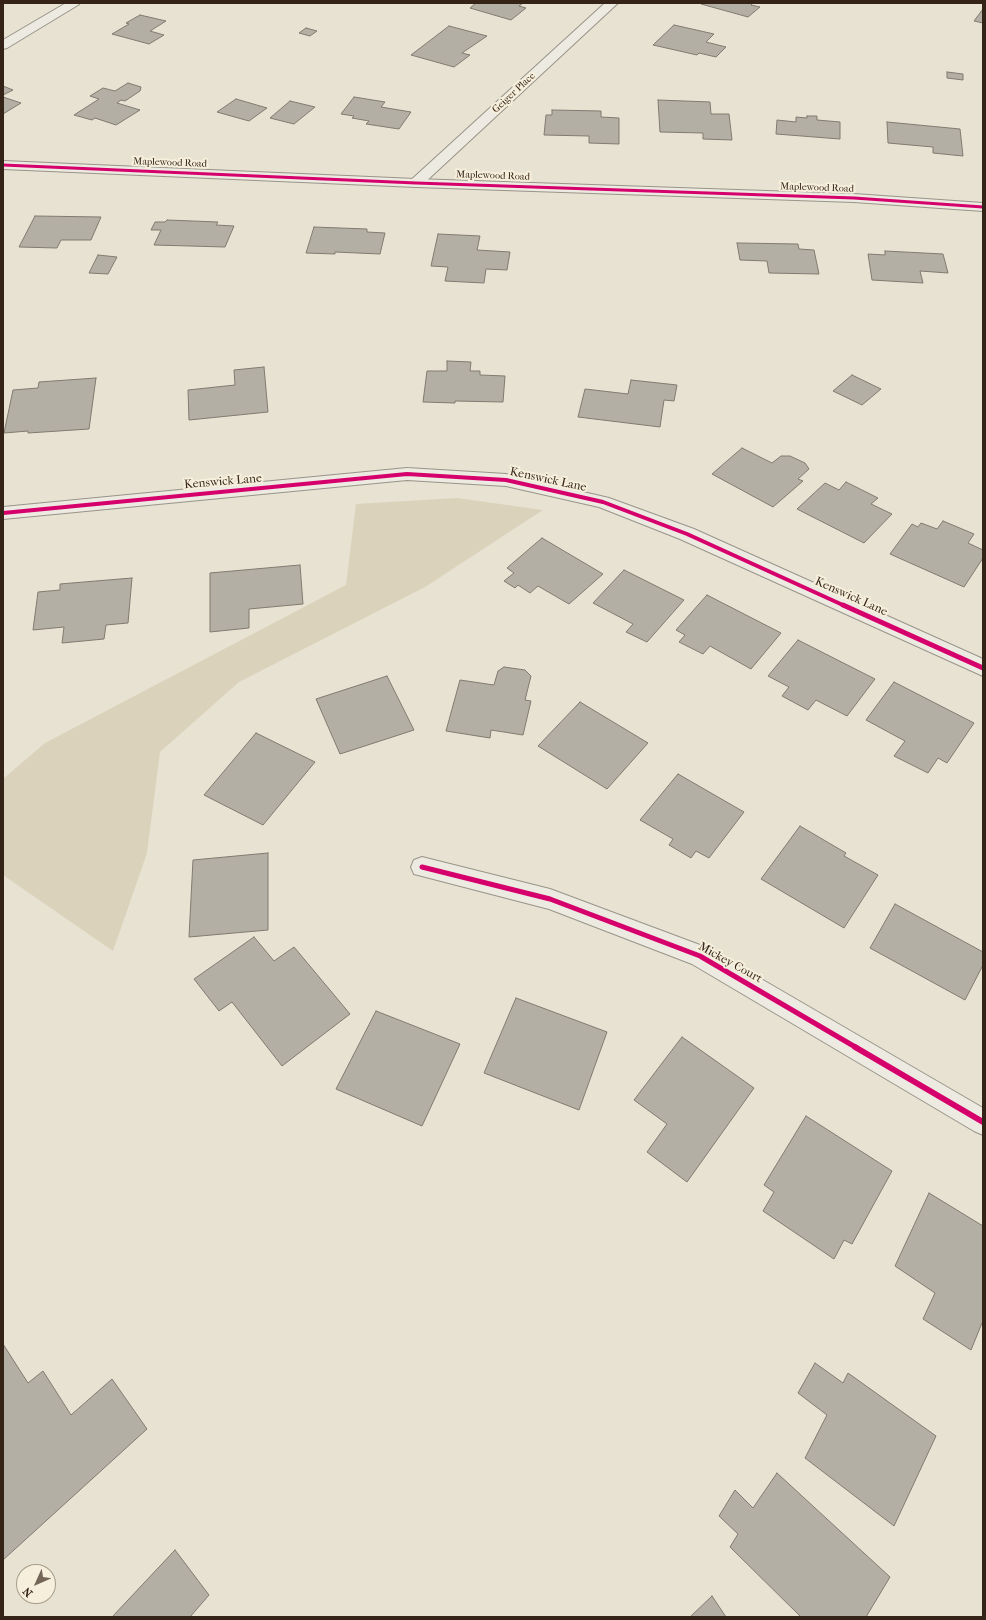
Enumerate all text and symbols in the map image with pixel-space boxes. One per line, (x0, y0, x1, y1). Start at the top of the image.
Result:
street label: Geiger Place (490, 70, 538, 116)
street label: Maplewood Road (133, 156, 207, 170)
street label: Maplewood Road (456, 169, 530, 183)
street label: Maplewood Road (780, 181, 854, 195)
street label: Kenswick Lane (508, 465, 588, 495)
street label: Kenswick Lane (184, 471, 262, 493)
street label: Kenswick Lane (812, 575, 890, 619)
street label: Mickey Court (696, 940, 764, 986)
north arrow (16, 1564, 56, 1604)
text: N (20, 1585, 35, 1600)

